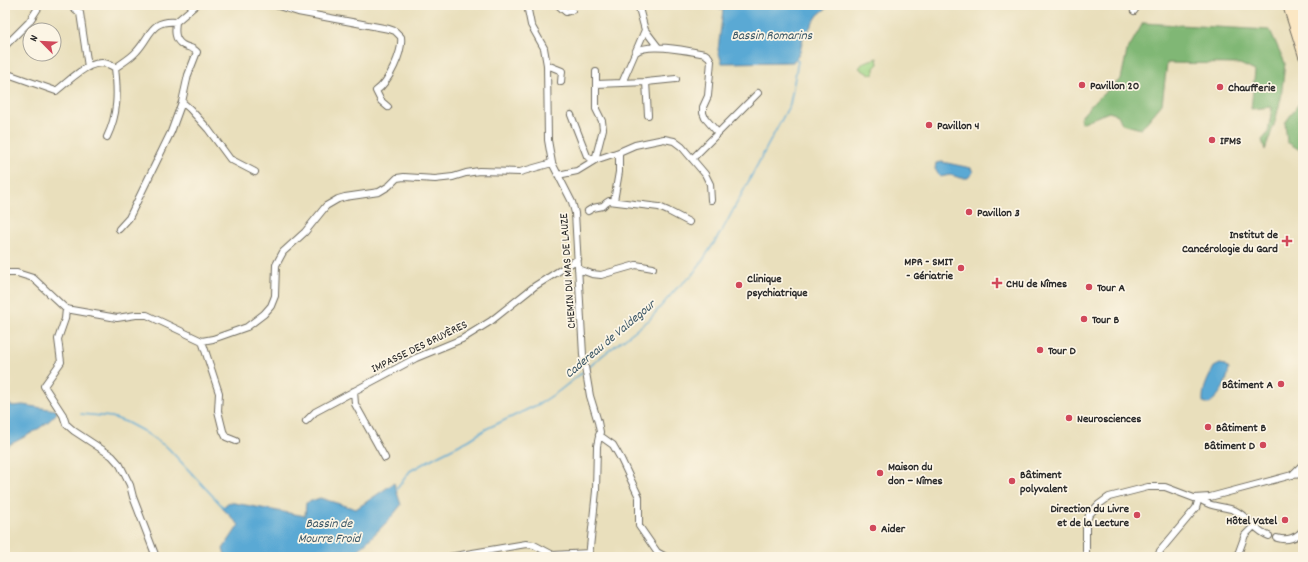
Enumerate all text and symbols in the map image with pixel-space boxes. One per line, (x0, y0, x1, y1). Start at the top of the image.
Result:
north arrow (22, 22, 62, 62)
water label: Bassin Romarins (732, 27, 813, 46)
text: N (26, 32, 43, 44)
place label: Pavillon 20 (1090, 78, 1140, 95)
marker: Pavillon 20 (1077, 80, 1087, 90)
place label: Chaufferie (1228, 80, 1276, 97)
marker: Chaufferie (1215, 82, 1225, 92)
place label: Pavillon 4 (937, 118, 980, 135)
marker: Pavillon 4 (924, 120, 934, 130)
place label: IFMS (1220, 133, 1241, 150)
marker: IFMS (1207, 135, 1217, 145)
place label: Pavillon 3 (977, 205, 1020, 222)
marker: Pavillon 3 (964, 207, 974, 217)
street label: CHEMIN DU MAS DE LAUZE (556, 212, 581, 329)
place label: Institut de Cancérologie du Gard (1182, 227, 1279, 258)
marker: Institut de Cancérologie du Gard (1281, 235, 1293, 247)
place label: MPR - SMIT - Gériatrie (904, 254, 954, 285)
marker: MPR - SMIT - Gériatrie (956, 263, 966, 273)
place label: Clinique psychiatrique (747, 271, 808, 302)
place label: CHU de Nîmes (1006, 276, 1067, 293)
marker: CHU de Nîmes (991, 277, 1003, 289)
marker: Clinique psychiatrique (734, 280, 744, 290)
place label: Tour A (1097, 280, 1125, 297)
marker: Tour A (1084, 282, 1094, 292)
water label: Cadereau de Valdegour (561, 295, 662, 384)
place label: Tour B (1092, 312, 1119, 329)
marker: Tour B (1079, 314, 1089, 324)
street label: IMPASSE DES BRUYÈRES (369, 317, 471, 378)
place label: Tour D (1048, 343, 1076, 360)
marker: Tour D (1035, 345, 1045, 355)
place label: Bâtiment A (1222, 377, 1273, 394)
marker: Bâtiment A (1276, 379, 1286, 389)
place label: Neurosciences (1077, 411, 1141, 428)
marker: Neurosciences (1064, 413, 1074, 423)
place label: Bâtiment B (1216, 420, 1267, 437)
marker: Bâtiment B (1203, 422, 1213, 432)
place label: Bâtiment D (1204, 438, 1256, 455)
marker: Bâtiment D (1258, 440, 1268, 450)
place label: Maison du don – Nîmes (888, 459, 943, 490)
place label: Bâtiment polyvalent (1020, 467, 1068, 498)
marker: Maison du don – Nîmes (875, 468, 885, 478)
marker: Bâtiment polyvalent (1007, 476, 1017, 486)
place label: Direction du Livre et de la Lecture (1050, 501, 1130, 532)
marker: Direction du Livre et de la Lecture (1132, 510, 1142, 520)
place label: Hôtel Vatel (1226, 513, 1277, 530)
water label: Bassin de Mourre Froid (298, 515, 362, 549)
marker: Hôtel Vatel (1280, 515, 1290, 525)
place label: Aider (881, 521, 906, 538)
marker: Aider (868, 523, 878, 533)

